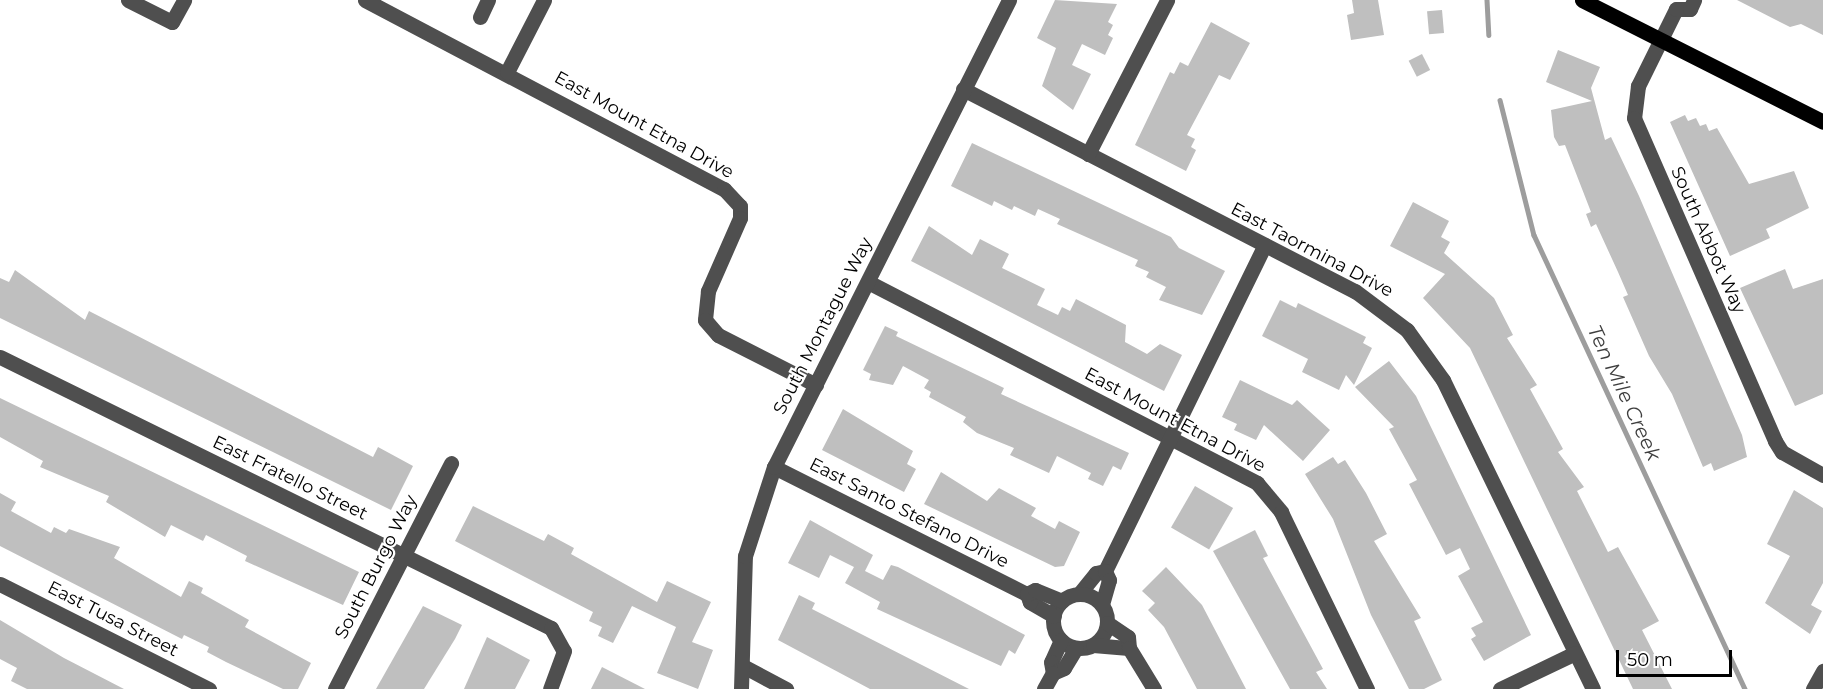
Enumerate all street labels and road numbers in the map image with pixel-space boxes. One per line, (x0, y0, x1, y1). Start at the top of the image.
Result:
street label: East Mount Etna Drive (551, 67, 737, 183)
street label: South Abbot Way (1666, 163, 1750, 317)
street label: East Taormina Drive (1227, 198, 1397, 302)
street label: South Montague Way (769, 234, 877, 418)
street label: East Mount Etna Drive (1081, 363, 1269, 477)
street label: East Fratello Street (209, 431, 371, 525)
street label: East Santo Stefano Drive (806, 453, 1012, 573)
street label: South Burgo Way (330, 491, 422, 643)
street label: East Tusa Street (44, 577, 182, 661)

